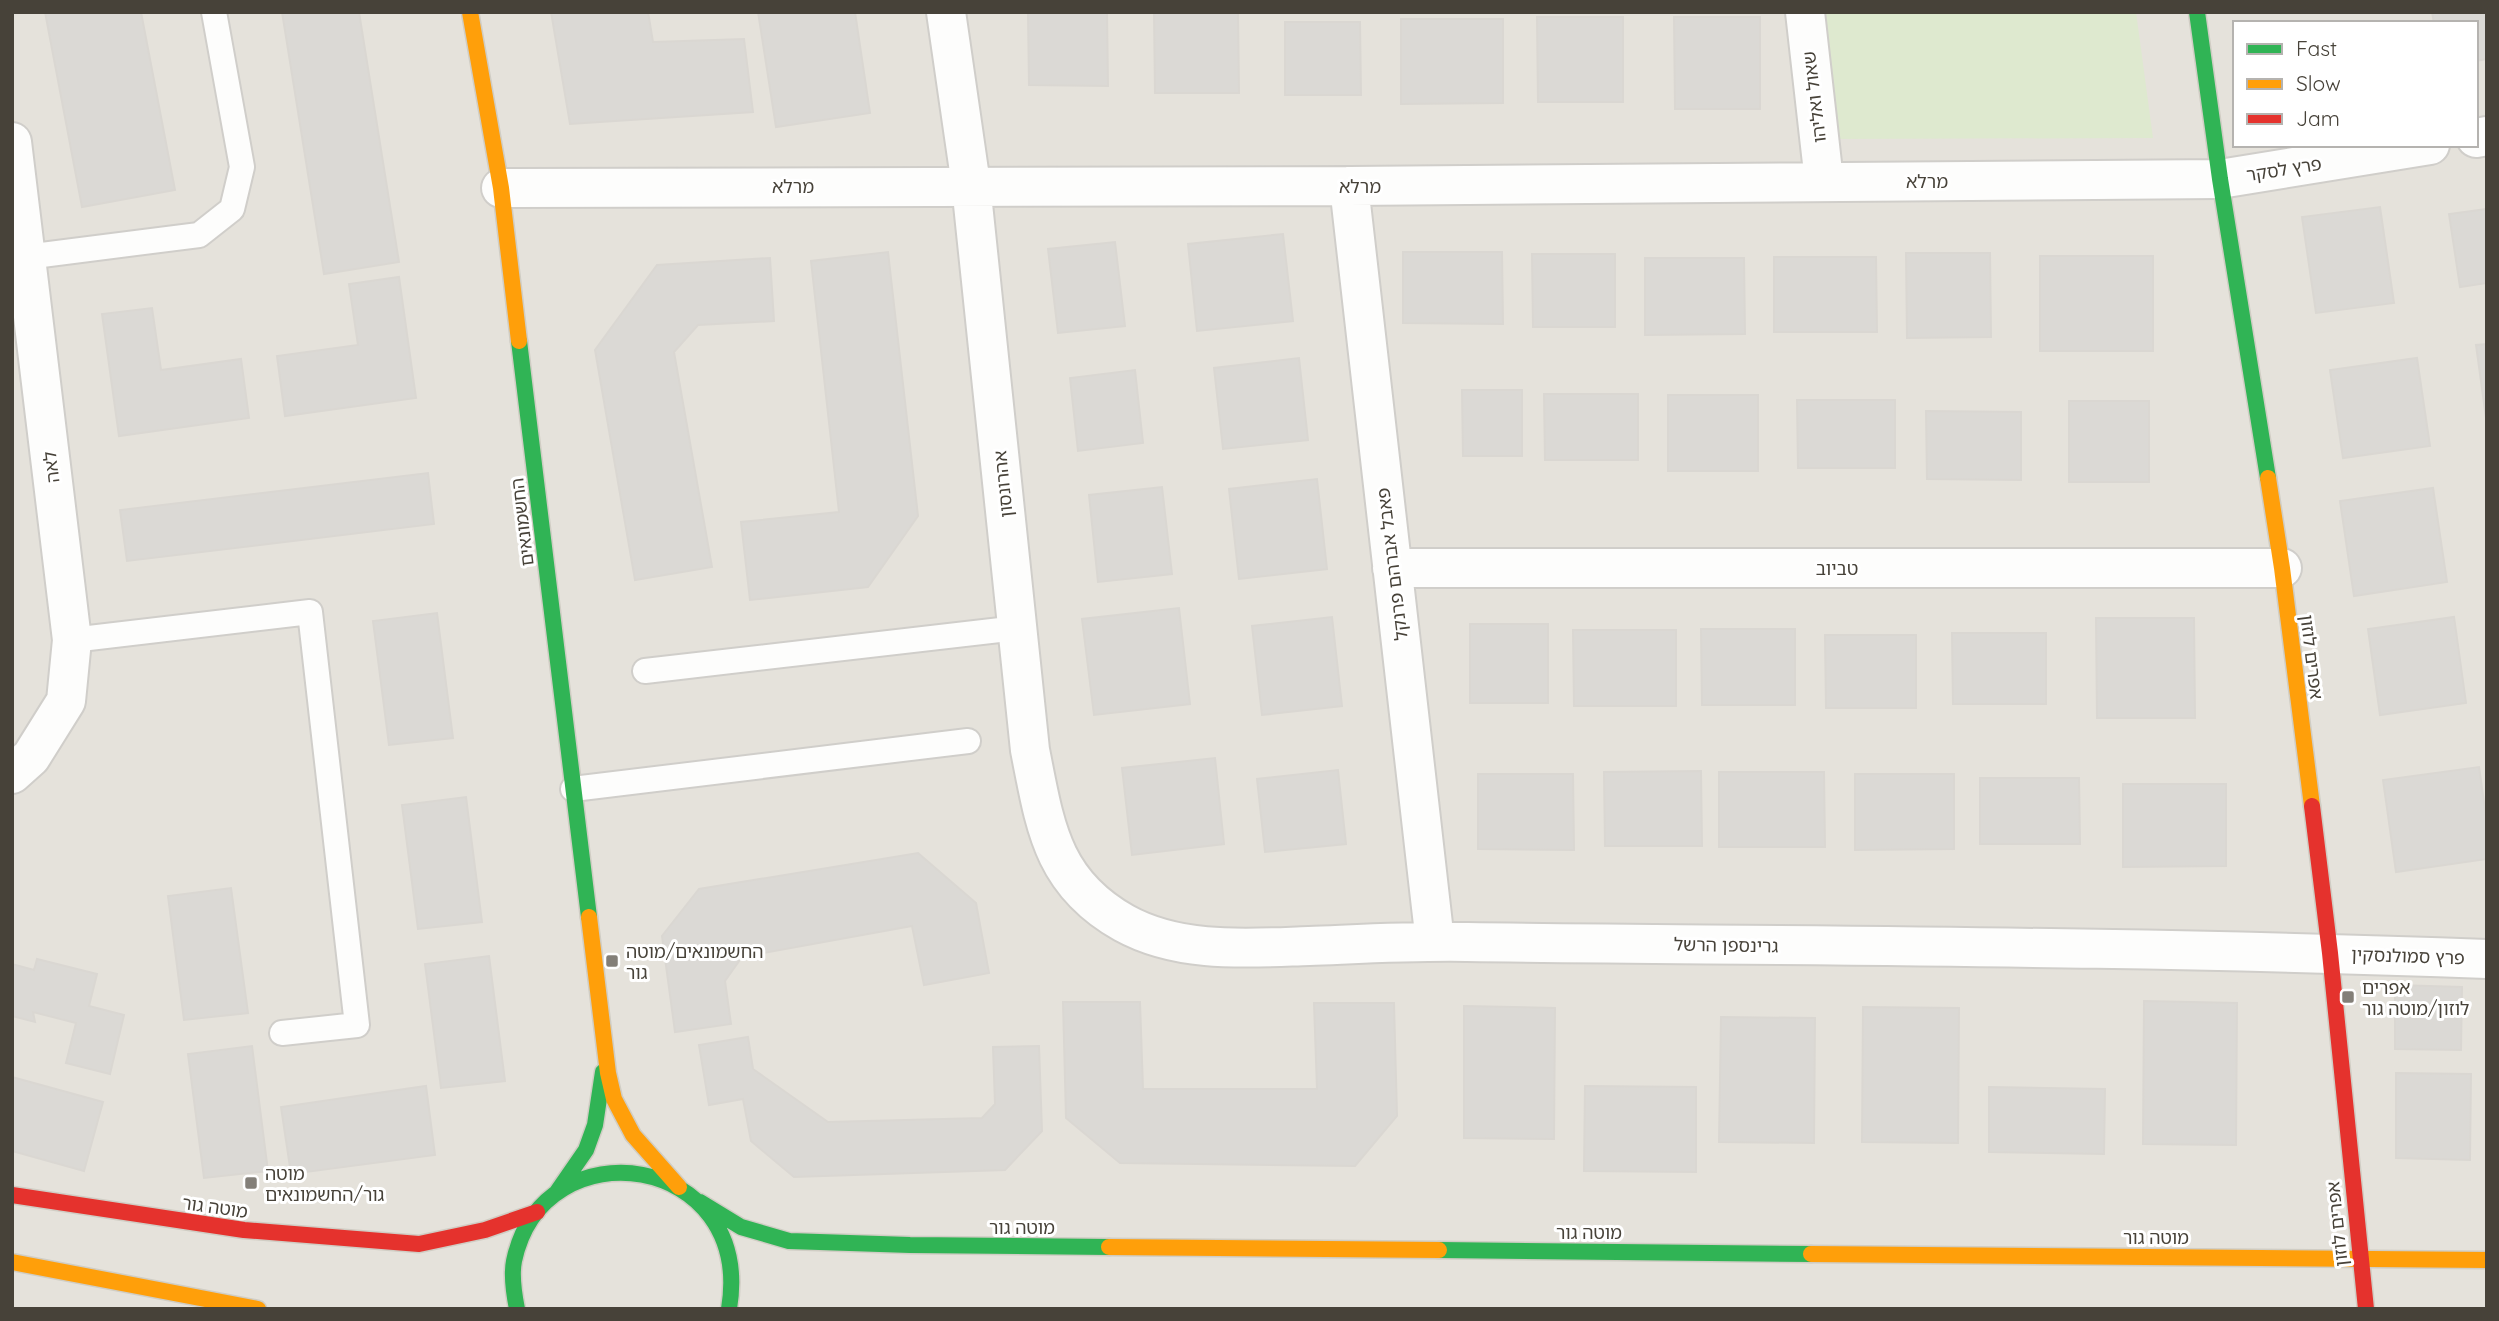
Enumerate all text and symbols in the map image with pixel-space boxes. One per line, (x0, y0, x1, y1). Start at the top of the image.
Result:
legend (2233, 21, 2478, 147)
text: Fast (2296, 35, 2337, 61)
street label: שאול ואליהו (1797, 50, 1831, 144)
text: Slow (2296, 70, 2341, 96)
text: Jam (2296, 105, 2340, 131)
street label: פרץ לסקר (2245, 152, 2323, 186)
street label: מרלא (1906, 170, 1948, 193)
street label: מרלא (772, 175, 814, 198)
street label: מרלא (1339, 175, 1381, 198)
street label: אהרונסון (988, 449, 1018, 519)
street label: לאה (38, 450, 64, 484)
street label: החשמונאים (505, 477, 539, 567)
street label: פאבל אברהם פרנקל (1371, 486, 1413, 642)
street label: טביוב (1816, 557, 1858, 580)
street label: אפרים לוזון (2295, 613, 2329, 701)
street label: גרינספן הרשל (1674, 933, 1779, 957)
place label: החשמונאים/מוטה גור (626, 940, 764, 984)
street label: פרץ סמולנסקין (2351, 943, 2465, 969)
marker: החשמונאים/מוטה גור (604, 953, 620, 969)
place label: אפרים לוזון/מוטה גור (2362, 976, 2469, 1020)
marker: אפרים לוזון/מוטה גור (2340, 989, 2356, 1005)
place label: מוטה גור/החשמונאים (265, 1162, 385, 1206)
marker: מוטה גור/החשמונאים (243, 1175, 259, 1191)
street label: אפרים לוזון (2321, 1180, 2353, 1268)
street label: מוטה גור (181, 1191, 249, 1223)
street label: מוטה גור (989, 1216, 1055, 1239)
street label: מוטה גור (1556, 1221, 1622, 1244)
street label: מוטה גור (2123, 1226, 2189, 1249)

